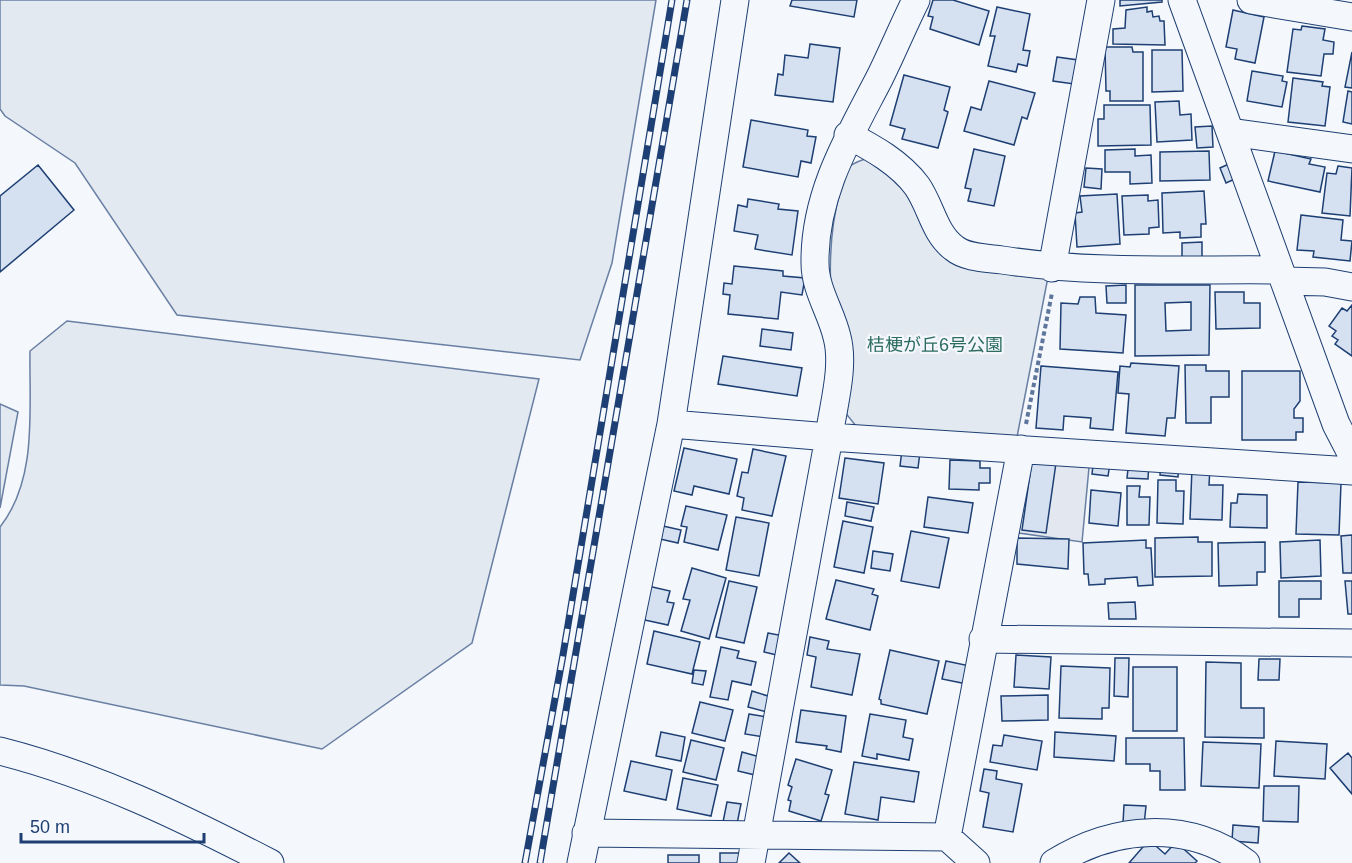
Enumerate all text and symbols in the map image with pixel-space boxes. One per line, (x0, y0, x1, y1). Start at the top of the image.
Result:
park label: 桔梗が丘6号公園 (867, 335, 1003, 355)
scale bar (21, 806, 204, 844)
text: 50 m (30, 817, 70, 837)

